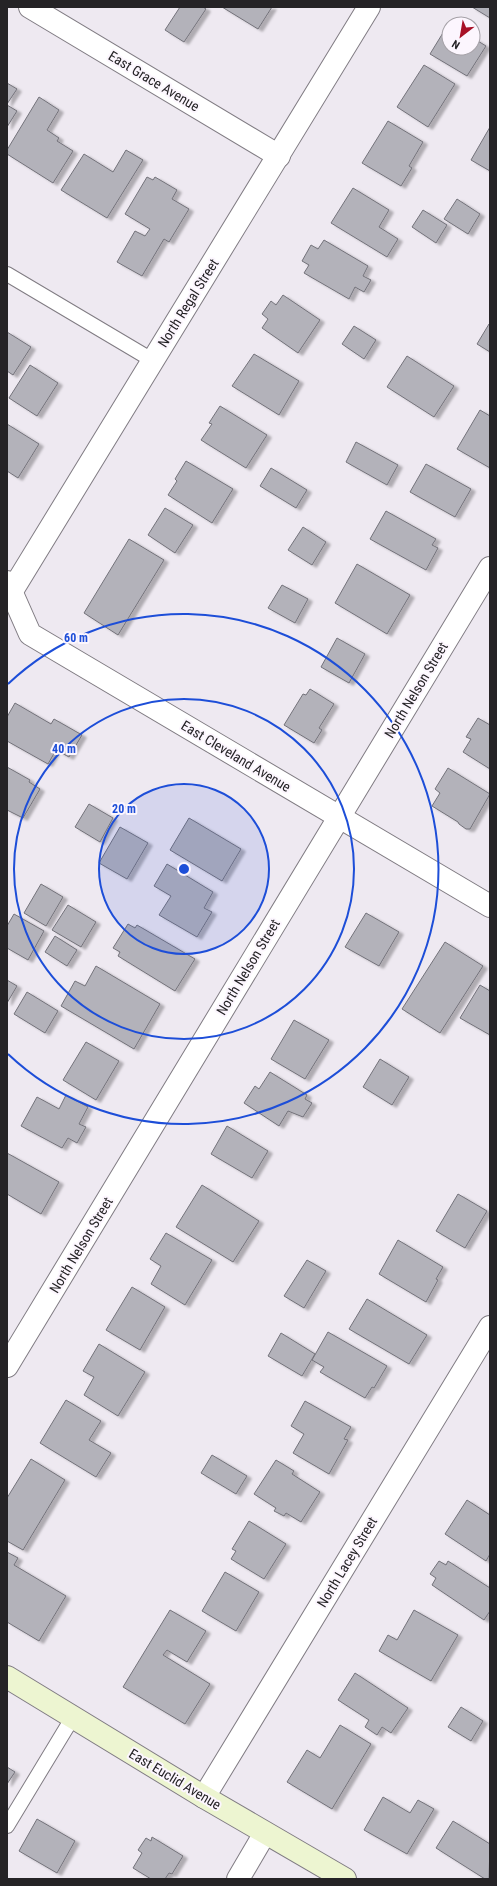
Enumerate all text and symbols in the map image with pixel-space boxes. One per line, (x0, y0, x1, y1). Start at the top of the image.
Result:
north arrow (441, 16, 481, 56)
text: N (450, 37, 462, 51)
street label: East Grace Avenue (106, 48, 203, 115)
street label: North Regal Street (154, 256, 222, 350)
text: 60 m (64, 631, 88, 645)
street label: North Nelson Street (381, 639, 451, 741)
street label: East Cleveland Avenue (178, 717, 294, 795)
text: 40 m (52, 742, 76, 756)
text: 20 m (112, 802, 136, 816)
centre of rings (177, 862, 191, 876)
street label: North Nelson Street (213, 916, 283, 1018)
street label: North Nelson Street (46, 1194, 116, 1296)
street label: North Lacey Street (314, 1514, 380, 1610)
street label: East Euclid Avenue (126, 1745, 224, 1813)

